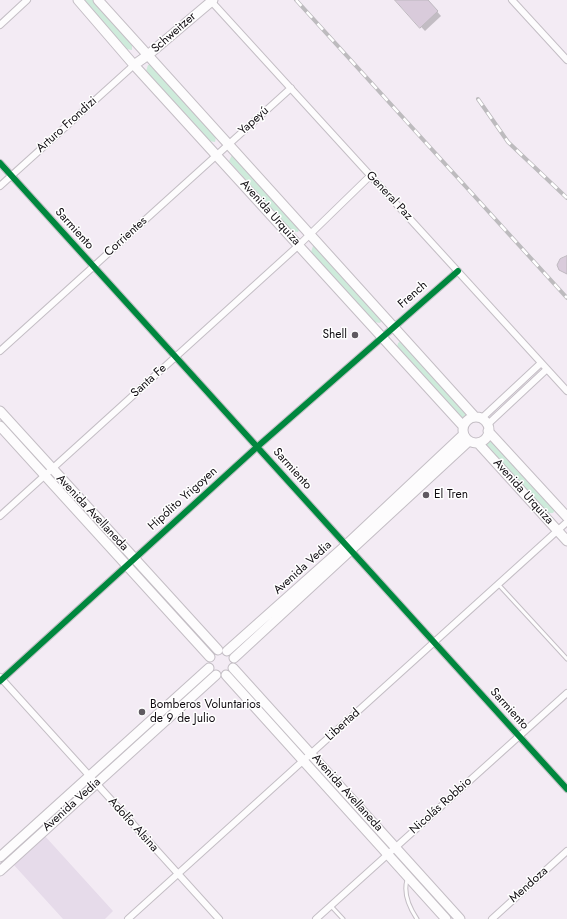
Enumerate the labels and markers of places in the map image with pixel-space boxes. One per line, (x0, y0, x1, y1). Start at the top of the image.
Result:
place label: Shell (322, 328, 347, 342)
marker: Shell (350, 330, 360, 340)
place label: El Tren (434, 488, 468, 502)
marker: El Tren (421, 490, 431, 500)
place label: Bomberos Voluntarios de 9 de Julio (150, 698, 261, 726)
marker: Bomberos Voluntarios de 9 de Julio (137, 707, 147, 717)

